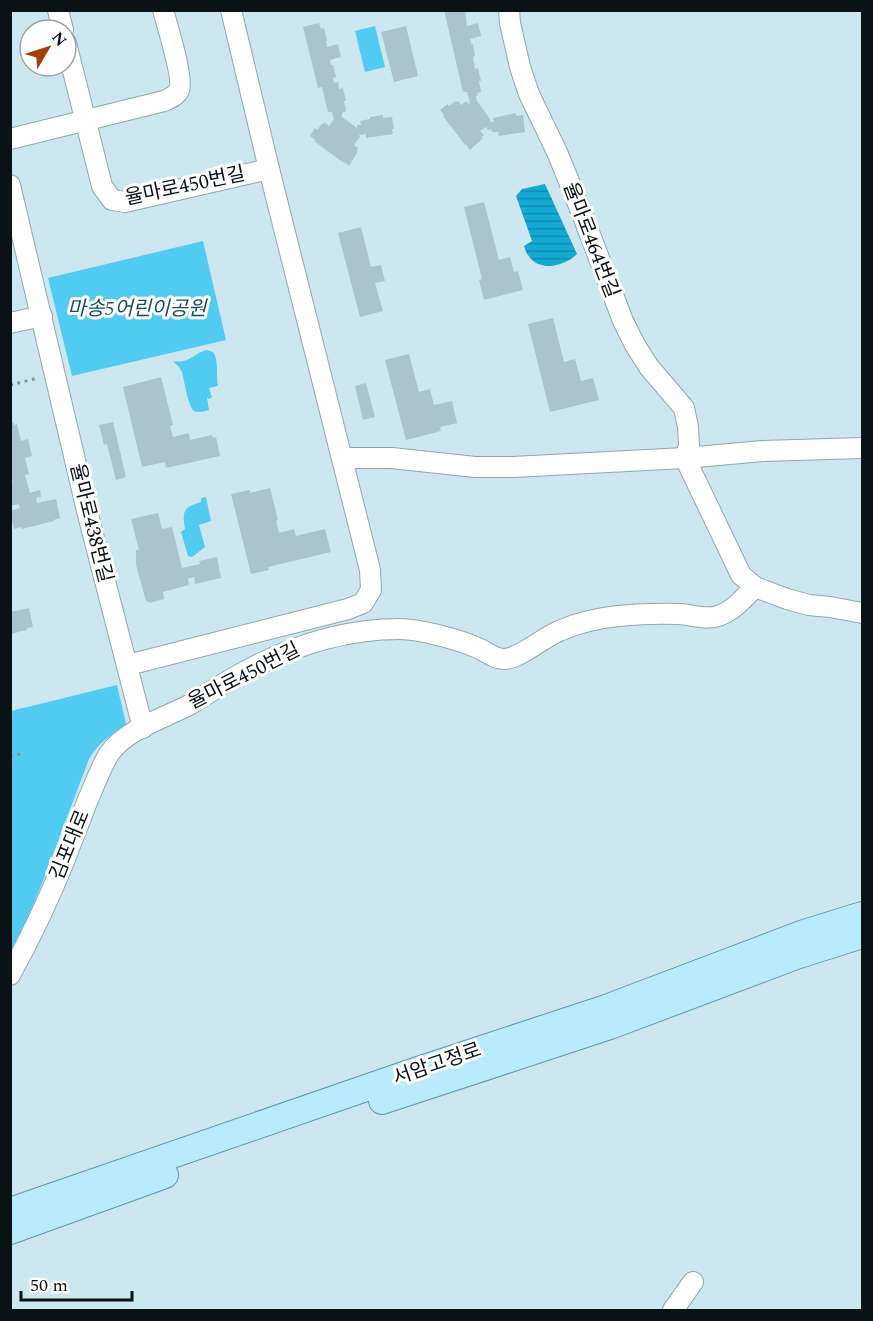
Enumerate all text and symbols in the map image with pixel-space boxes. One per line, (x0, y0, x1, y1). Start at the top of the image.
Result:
north arrow (18, 18, 78, 78)
text: N (45, 27, 72, 52)
street label: 율마로450번길 (122, 159, 248, 213)
street label: 율마로464번길 (555, 178, 627, 302)
park label: 마송5어린이공원 (68, 294, 208, 324)
street label: 율마로438번길 (62, 460, 120, 586)
street label: 율마로450번길 (183, 635, 305, 717)
street label: 김포대로 (42, 805, 98, 885)
street label: 서암고정로 (389, 1035, 485, 1093)
scale bar (21, 1264, 132, 1302)
text: 50 m (30, 1272, 68, 1299)

